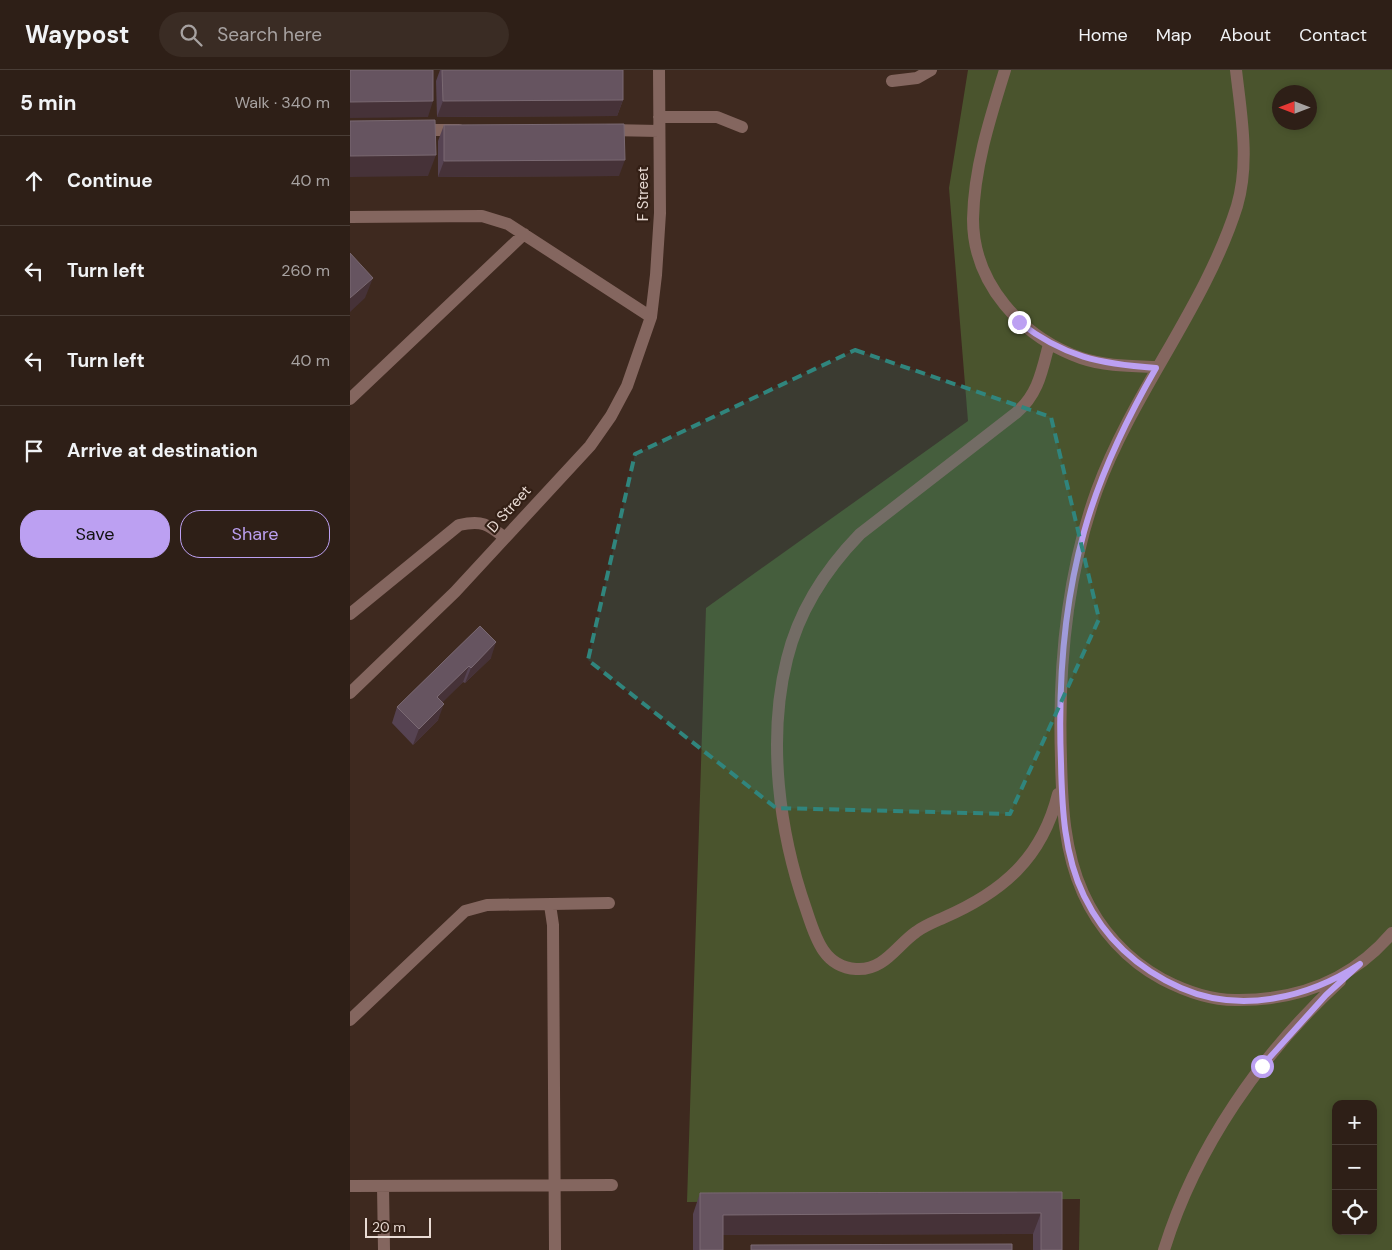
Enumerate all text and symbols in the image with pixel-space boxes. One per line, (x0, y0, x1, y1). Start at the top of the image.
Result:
search box (159, 12, 509, 57)
text: Waypost (25, 19, 129, 50)
icon: search (177, 21, 205, 49)
text: Search here (217, 22, 322, 47)
text: Home (1078, 23, 1128, 47)
text: Map (1156, 23, 1192, 47)
text: About (1220, 23, 1271, 47)
text: Contact (1299, 23, 1367, 47)
north arrow (1272, 85, 1317, 130)
text: 5 min (20, 89, 76, 117)
text: Walk · 340 m (235, 92, 330, 113)
icon: ahead (20, 167, 48, 195)
street label: F Street (633, 167, 653, 221)
text: Continue (67, 168, 153, 193)
text: 40 m (291, 170, 330, 191)
icon: left (20, 257, 48, 285)
text: Turn left (67, 258, 145, 283)
text: 260 m (281, 260, 330, 281)
route end (1008, 311, 1031, 334)
icon: left (20, 347, 48, 375)
text: Turn left (67, 348, 145, 373)
text: 40 m (291, 350, 330, 371)
icon: arrive (20, 437, 48, 465)
text: Arrive at destination (67, 438, 258, 463)
street label: D Street (483, 481, 536, 537)
button: Save (20, 510, 170, 558)
button: Share (180, 510, 330, 558)
route start (1251, 1055, 1274, 1078)
map controls (1332, 1100, 1377, 1235)
button: + (1332, 1100, 1377, 1145)
button: − (1332, 1145, 1377, 1190)
button: locate (1332, 1190, 1377, 1235)
scale bar (365, 1215, 431, 1238)
text: 20 m (372, 1218, 406, 1236)

